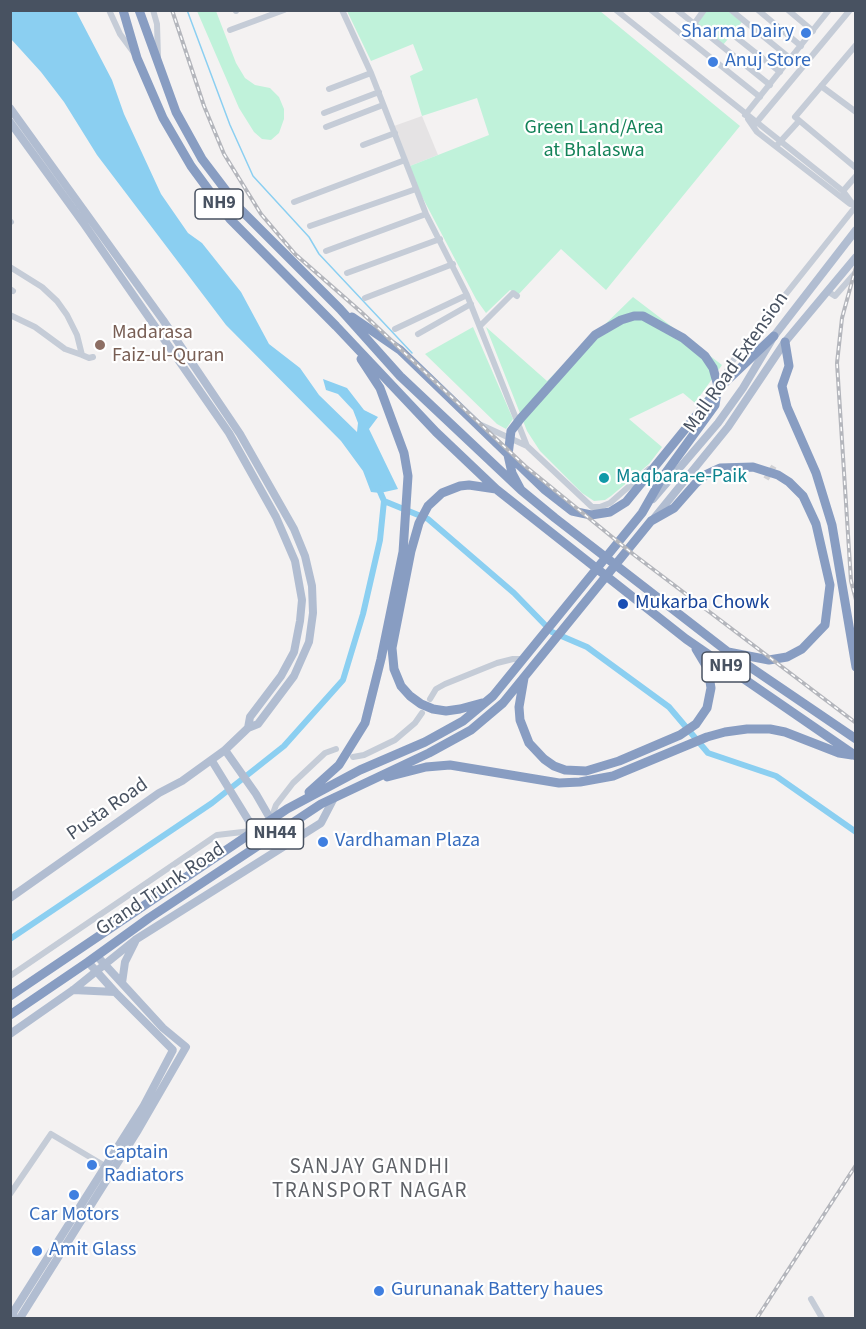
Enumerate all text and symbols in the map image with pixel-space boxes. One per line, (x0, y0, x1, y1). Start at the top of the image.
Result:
place label: Sharma Dairy (681, 21, 794, 45)
marker: Sharma Dairy (799, 26, 813, 40)
place label: Anuj Store (725, 50, 811, 74)
marker: Anuj Store (706, 55, 720, 69)
park label: Green Land/Area at Bhalaswa (524, 117, 664, 164)
road number: NH9 (195, 189, 243, 219)
street label: Mall Road Extension (679, 288, 795, 438)
place label: Madarasa Faiz-ul-Quran (112, 322, 224, 369)
marker: Madarasa Faiz-ul-Quran (93, 338, 107, 352)
place label: Maqbara-e-Paik (616, 466, 747, 490)
marker: Maqbara-e-Paik (597, 471, 611, 485)
place label: Mukarba Chowk (635, 592, 769, 616)
marker: Mukarba Chowk (616, 597, 630, 611)
road number: NH9 (702, 652, 750, 682)
street label: Pusta Road (63, 773, 153, 847)
road number: NH44 (246, 819, 304, 849)
place label: Vardhaman Plaza (335, 830, 480, 854)
marker: Vardhaman Plaza (316, 835, 330, 849)
street label: Grand Trunk Road (92, 838, 230, 942)
place label: Captain Radiators (104, 1142, 184, 1189)
district label: SANJAY GANDHI TRANSPORT NAGAR (272, 1155, 468, 1205)
marker: Captain Radiators (85, 1158, 99, 1172)
marker: Car Motors (67, 1188, 81, 1202)
place label: Car Motors (29, 1204, 119, 1228)
place label: Amit Glass (49, 1239, 136, 1263)
marker: Amit Glass (30, 1244, 44, 1258)
place label: Gurunanak Battery haues (391, 1279, 603, 1303)
marker: Gurunanak Battery haues (372, 1284, 386, 1298)

